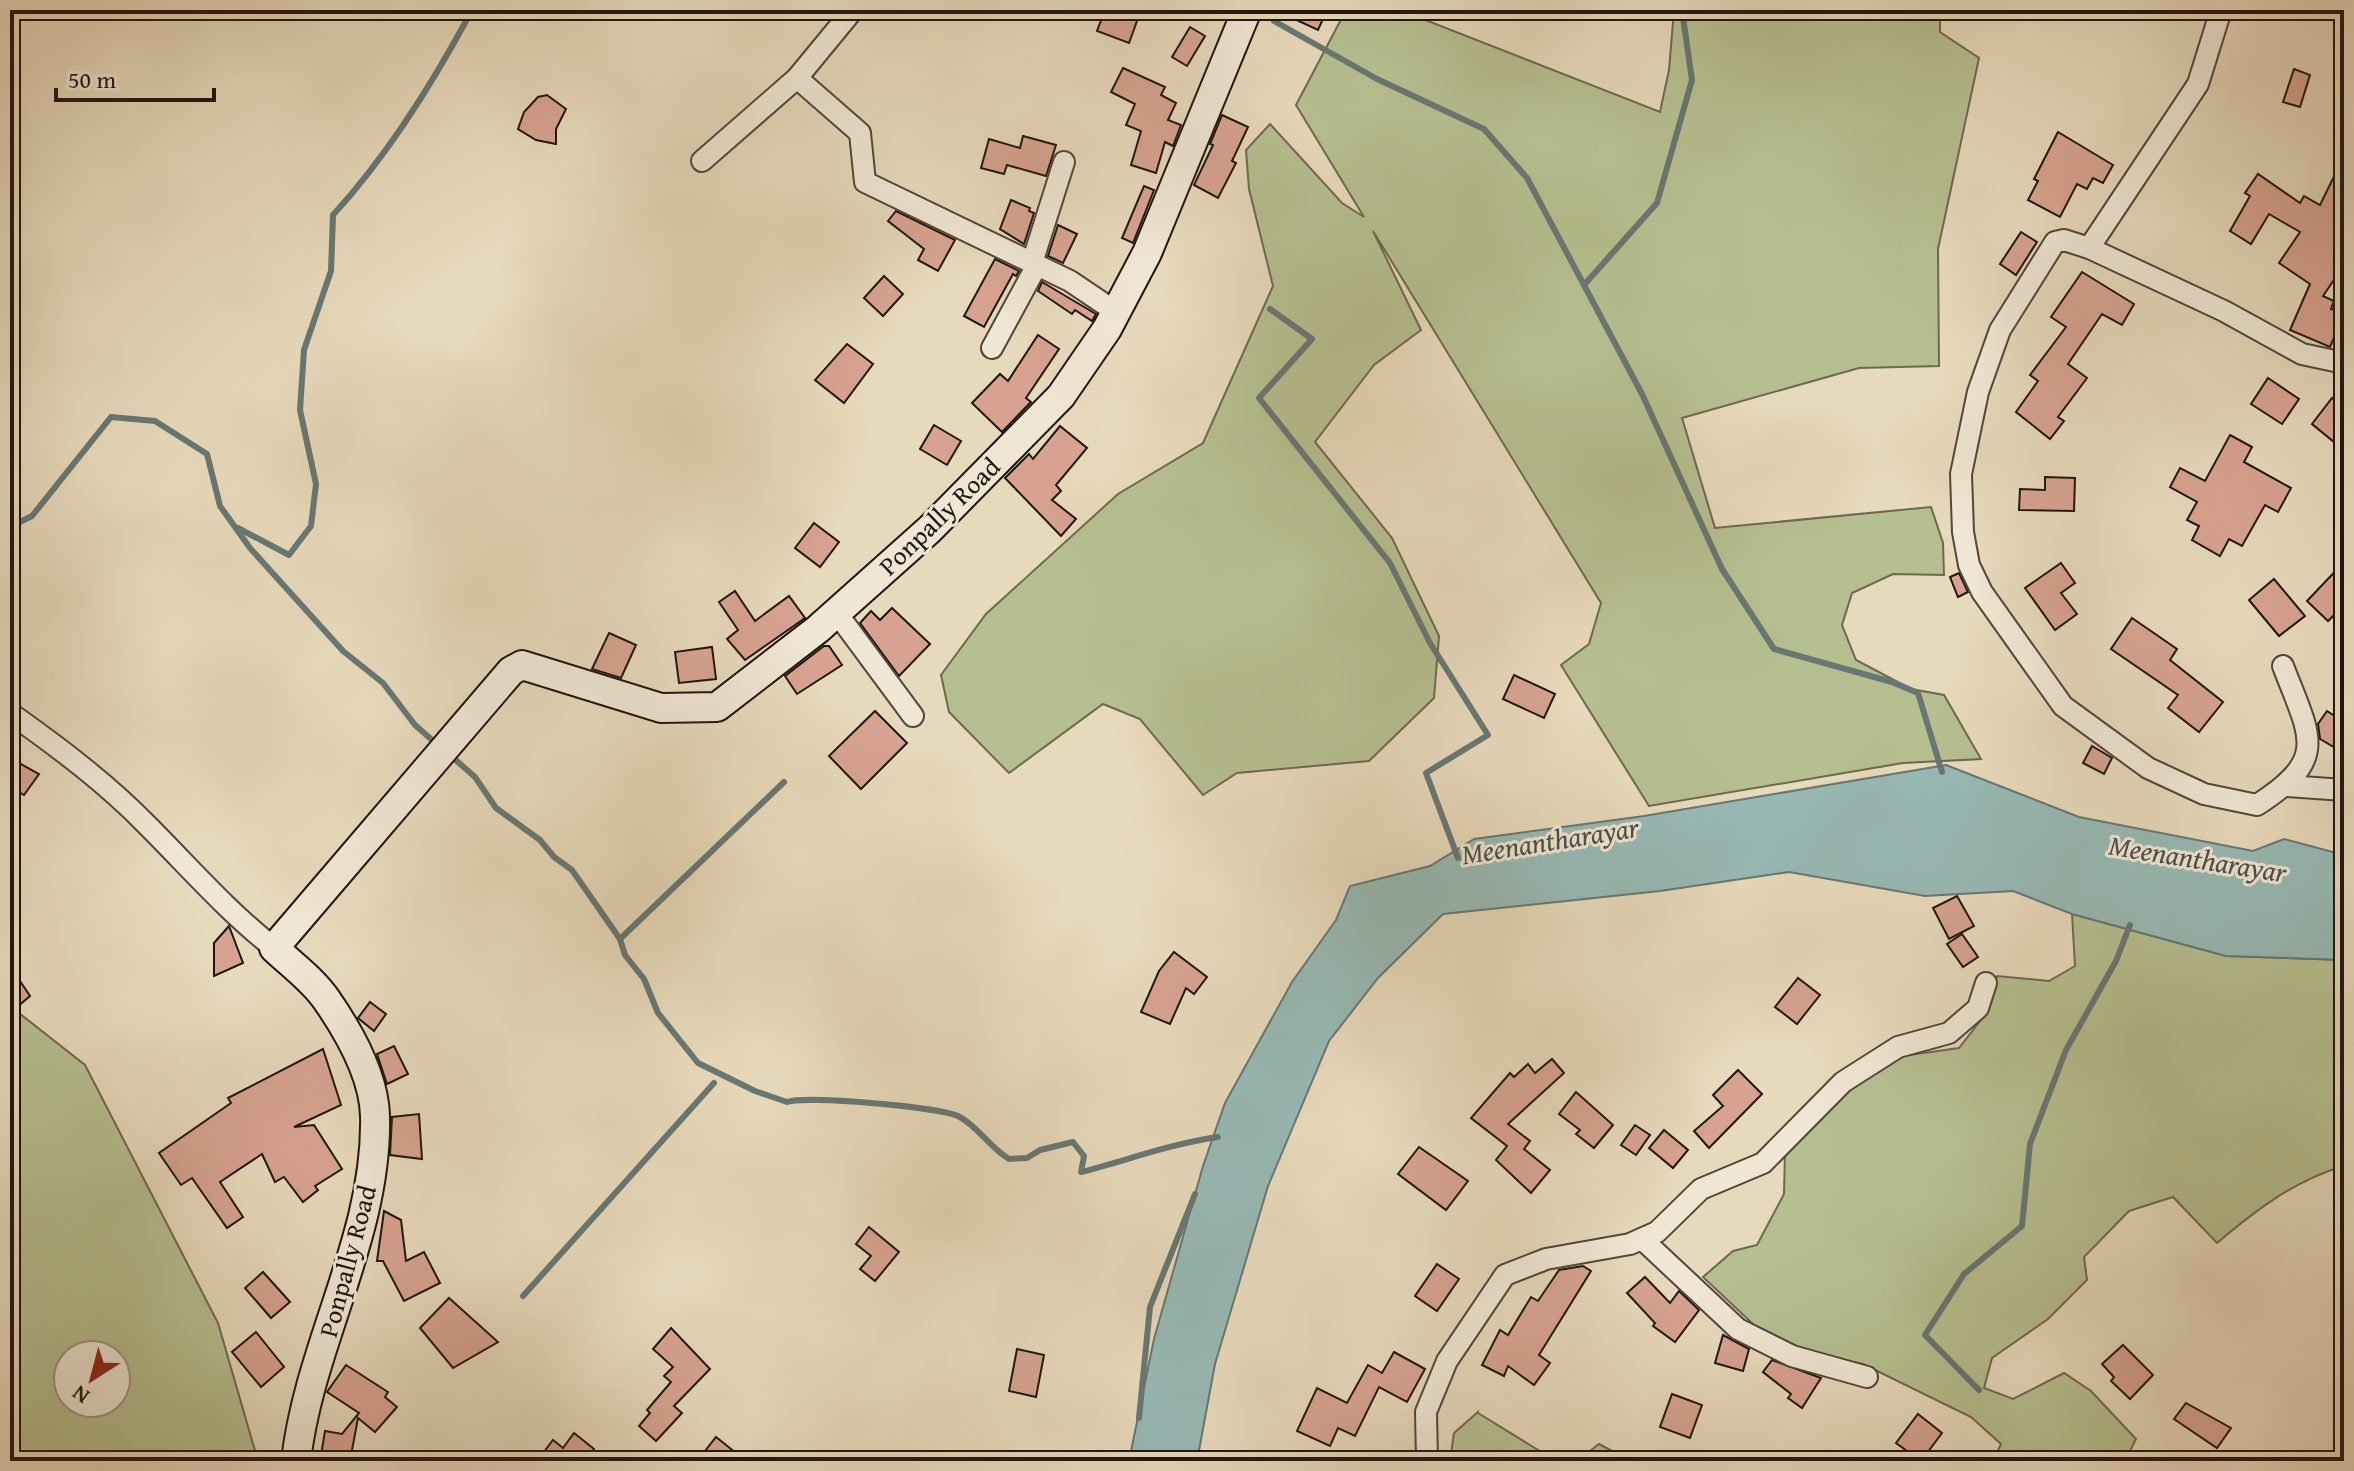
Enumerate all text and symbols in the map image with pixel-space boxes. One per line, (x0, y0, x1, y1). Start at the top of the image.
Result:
scale bar (56, 52, 214, 102)
text: 50 m (68, 62, 116, 97)
street label: Ponpally Road (869, 448, 1009, 584)
water label: Meenantharayar (1458, 805, 1643, 874)
water label: Meenantharayar (2106, 824, 2291, 893)
street label: Ponpally Road (308, 1181, 386, 1341)
north arrow (52, 1339, 132, 1419)
text: N (65, 1378, 96, 1412)

